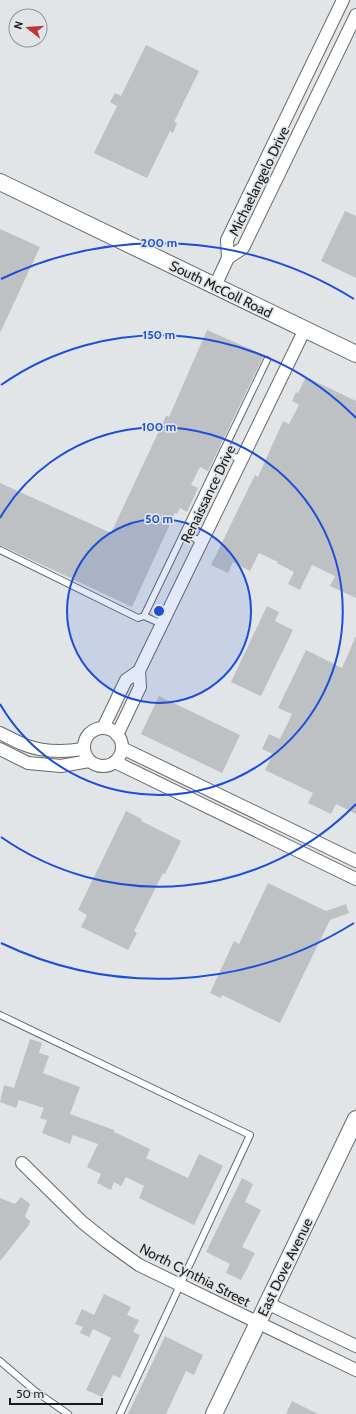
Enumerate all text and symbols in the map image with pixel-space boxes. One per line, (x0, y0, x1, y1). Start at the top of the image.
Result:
north arrow (8, 8, 48, 48)
text: N (11, 19, 26, 31)
street label: Michaelangelo Drive (225, 123, 293, 239)
text: 200 m (141, 235, 177, 250)
street label: South McColl Road (167, 256, 275, 322)
text: 150 m (143, 327, 175, 342)
text: 100 m (142, 419, 176, 434)
street label: Renaissance Drive (176, 442, 240, 546)
text: 50 m (145, 511, 173, 526)
centre of rings (152, 604, 166, 618)
street label: East Dove Avenue (253, 1215, 317, 1319)
street label: North Cynthia Street (137, 1239, 254, 1311)
scale bar (10, 1380, 102, 1406)
text: 50 m (16, 1386, 44, 1401)

